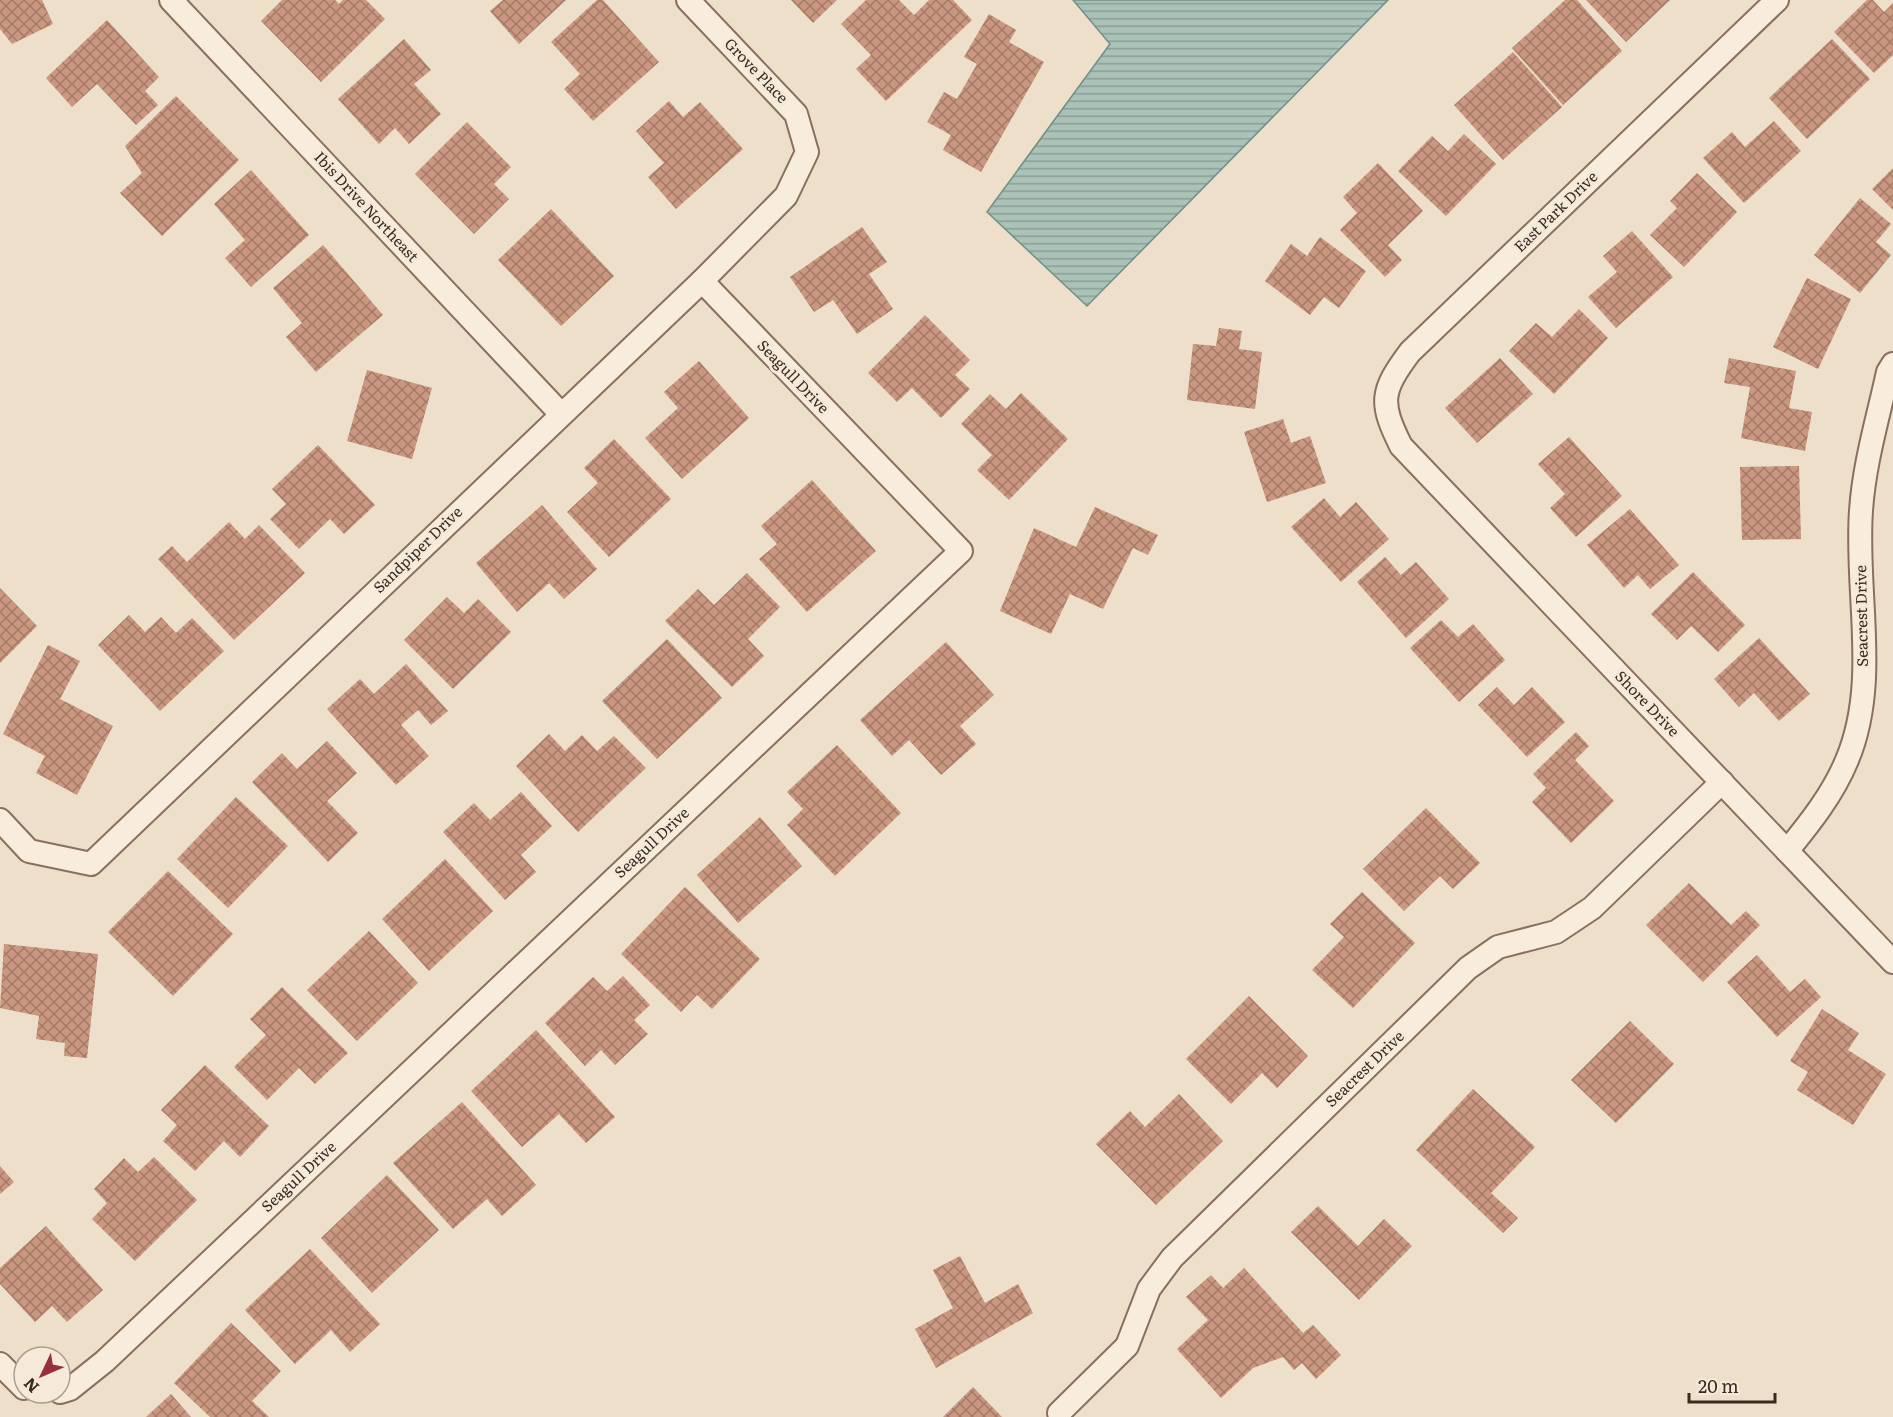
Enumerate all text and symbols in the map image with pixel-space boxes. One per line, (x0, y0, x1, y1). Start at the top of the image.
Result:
street label: Grove Place (720, 32, 794, 108)
street label: Ibis Drive Northeast (309, 145, 425, 267)
street label: East Park Drive (1508, 165, 1602, 257)
street label: Seagull Drive (753, 334, 836, 418)
street label: Sandpiper Drive (367, 500, 467, 598)
street label: Seacrest Drive (1848, 565, 1873, 667)
street label: Shore Drive (1610, 665, 1686, 742)
street label: Seagull Drive (608, 801, 694, 883)
street label: Seacrest Drive (1319, 1024, 1409, 1112)
street label: Seagull Drive (255, 1135, 341, 1217)
north arrow (12, 1345, 72, 1405)
scale bar (1689, 1366, 1774, 1404)
text: 20 m (1698, 1372, 1739, 1399)
text: N (17, 1373, 44, 1399)

